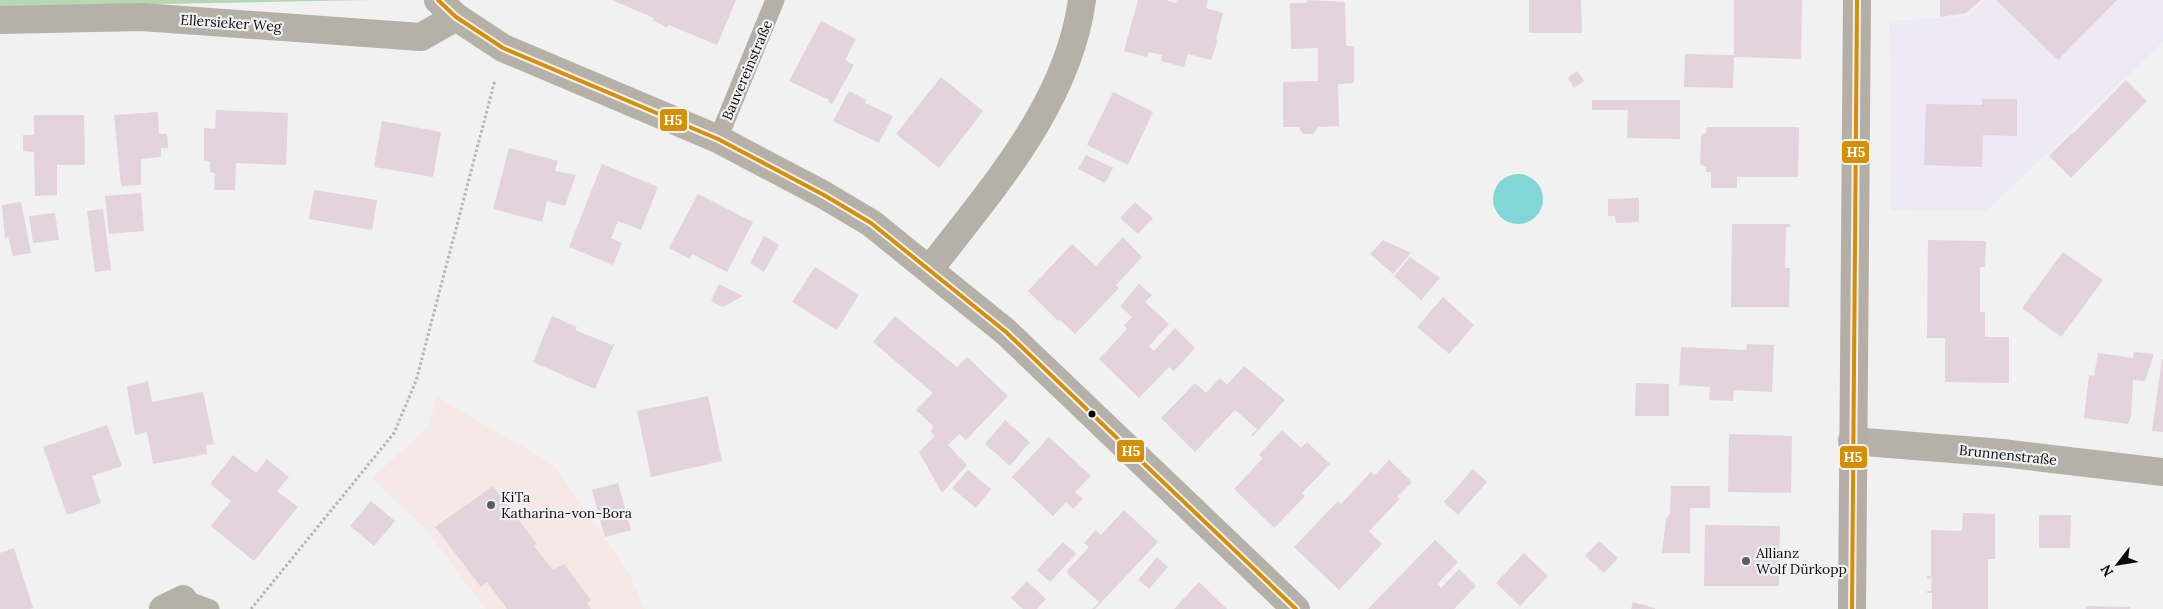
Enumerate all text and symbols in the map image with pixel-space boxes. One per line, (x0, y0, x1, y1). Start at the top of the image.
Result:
street label: Ellersieker Weg (180, 10, 282, 36)
street label: Bauvereinstraße (718, 17, 776, 123)
line badge: H5 (659, 108, 688, 132)
text: H5 (664, 111, 683, 129)
line badge: H5 (1841, 140, 1870, 164)
text: H5 (1847, 143, 1866, 161)
unlabelled marker (1087, 409, 1097, 419)
line badge: H5 (1116, 439, 1145, 463)
street label: Brunnenstraße (1958, 441, 2058, 469)
text: H5 (1122, 442, 1141, 460)
line badge: H5 (1839, 445, 1868, 469)
text: H5 (1844, 448, 1863, 466)
place label: KiTa Katharina-von-Bora (501, 488, 632, 522)
marker: KiTa Katharina-von-Bora (485, 499, 497, 511)
north arrow (2093, 539, 2143, 589)
place label: Allianz Wolf Dürkopp (1755, 544, 1847, 578)
marker: Allianz Wolf Dürkopp (1740, 555, 1752, 567)
text: N (2096, 561, 2117, 580)

